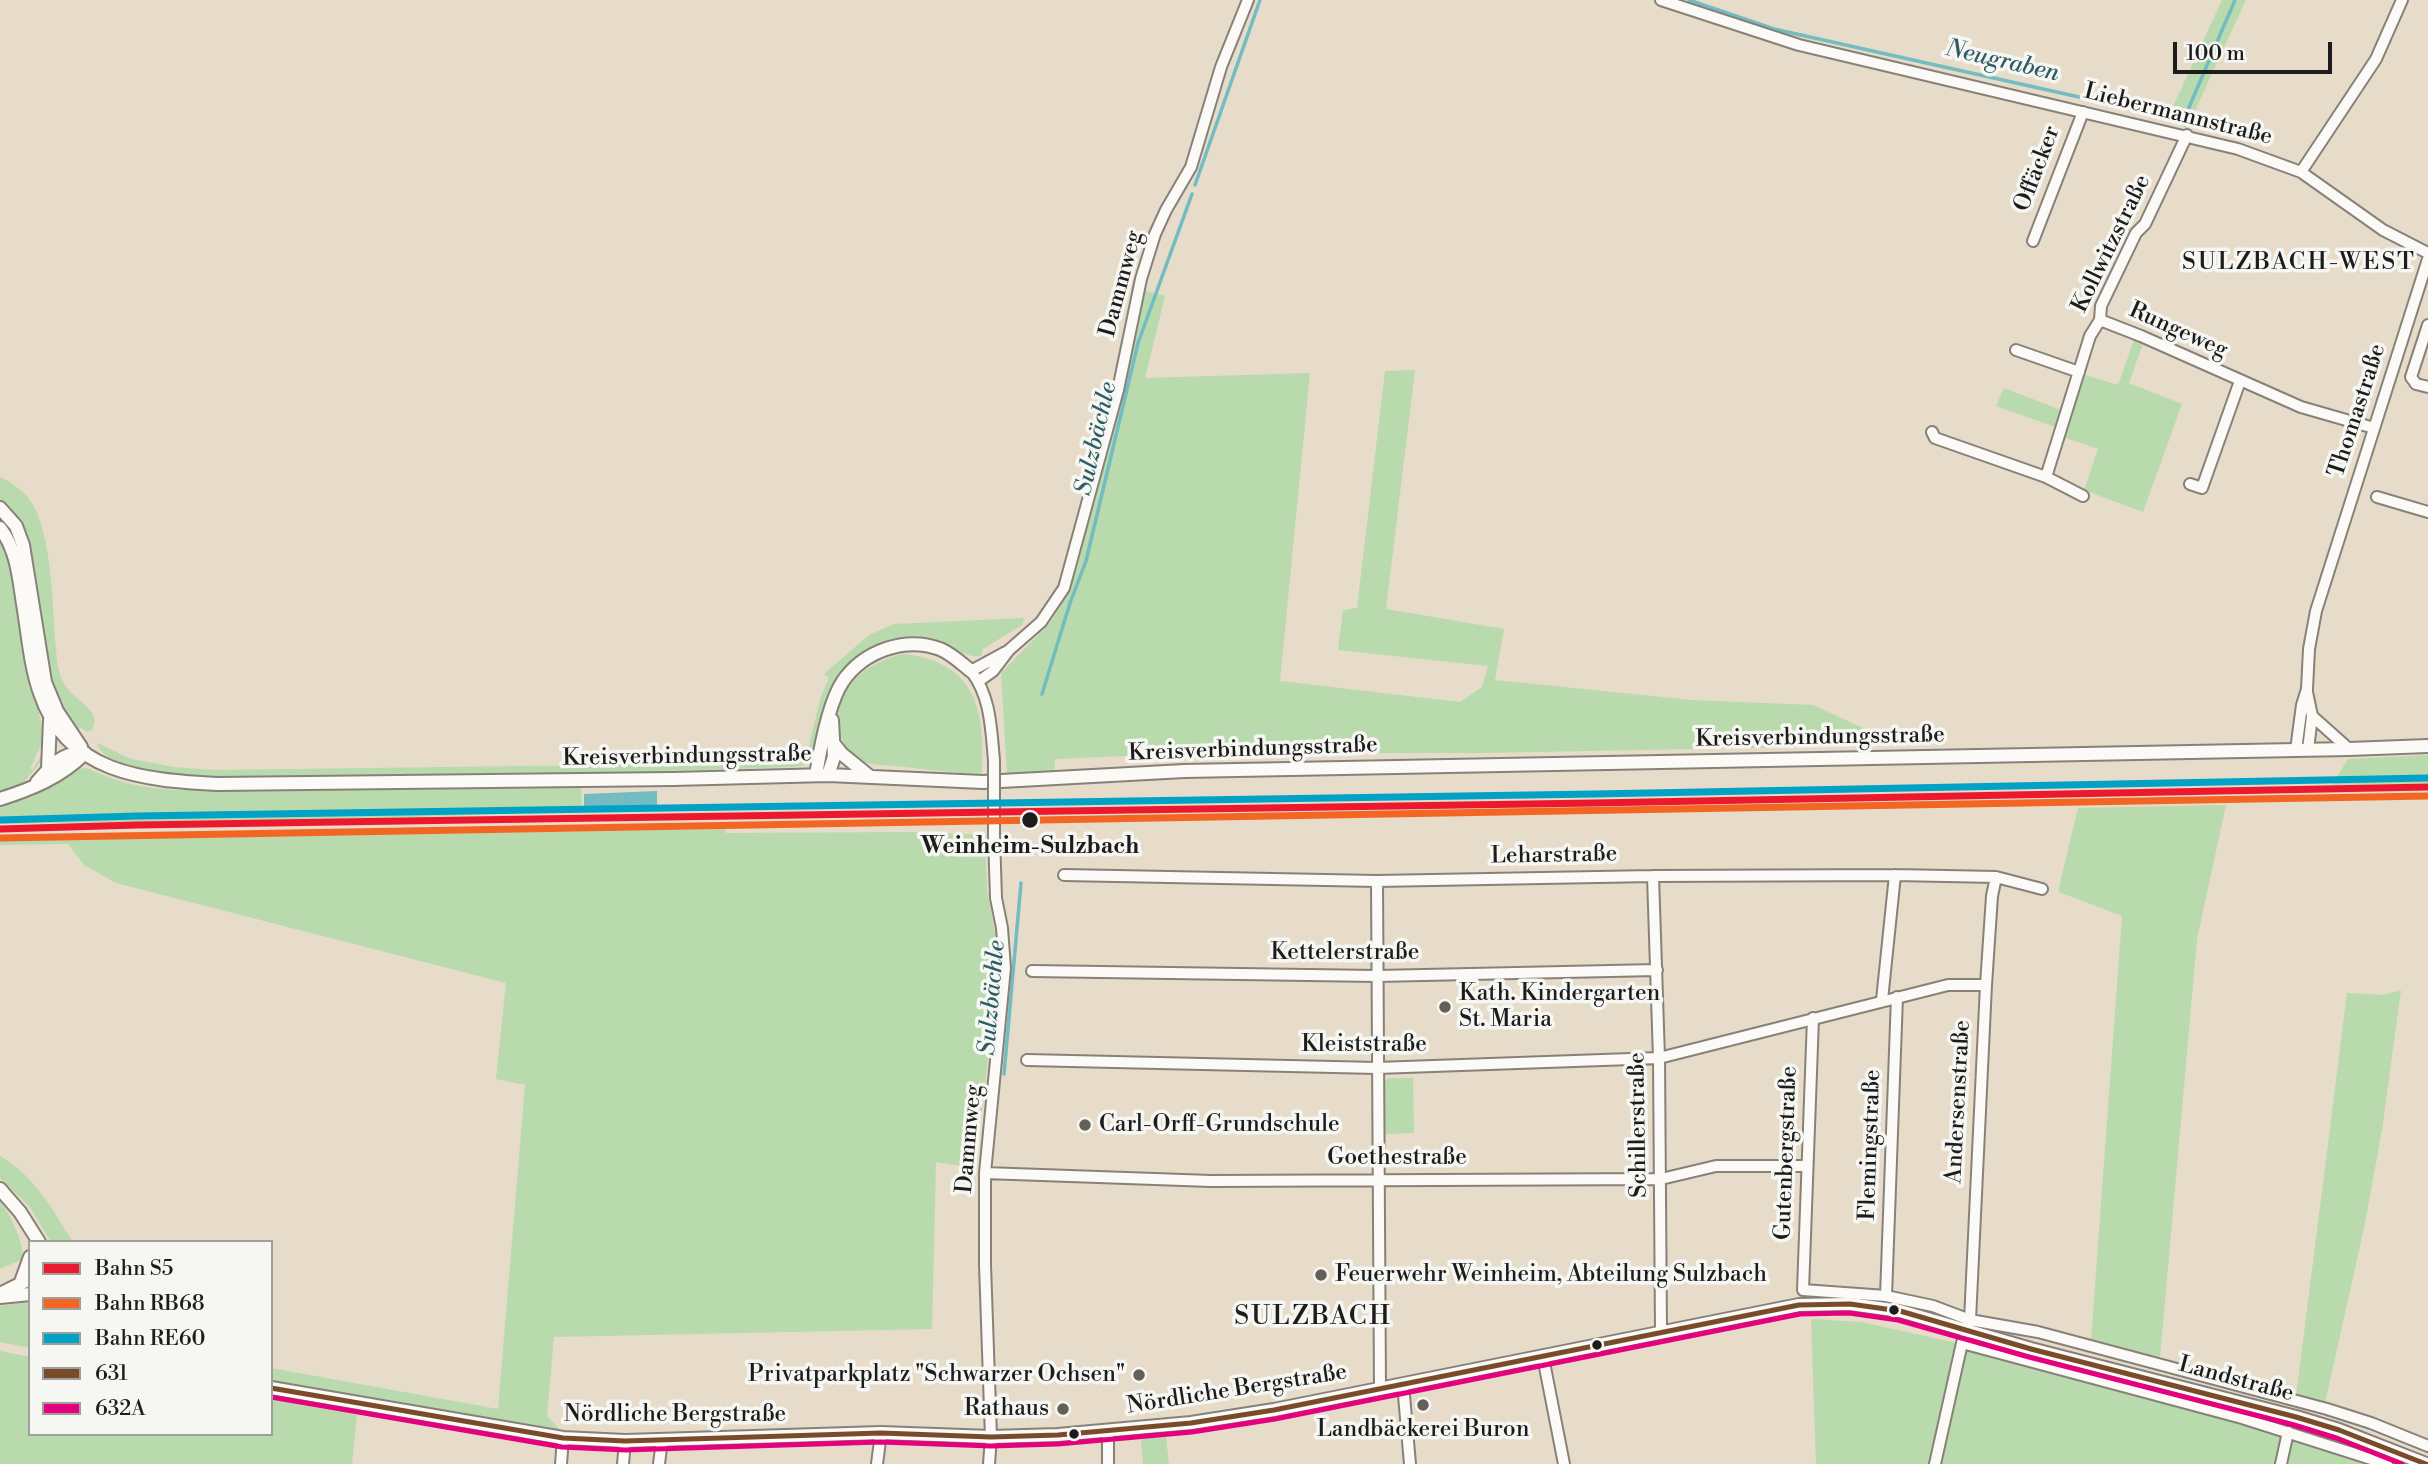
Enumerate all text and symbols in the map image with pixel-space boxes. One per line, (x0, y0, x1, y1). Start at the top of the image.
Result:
scale bar (2176, 28, 2335, 72)
water label: Neugraben (1942, 35, 2062, 89)
text: 100 m (2186, 41, 2245, 67)
street label: Liebermannstraße (2081, 78, 2275, 152)
street label: Offäcker (2009, 122, 2067, 216)
street label: Kollwitzstraße (2067, 171, 2157, 317)
street label: Dammweg (1095, 228, 1149, 340)
district label: SULZBACH-WEST (2184, 249, 2414, 277)
street label: Rungeweg (2124, 297, 2232, 365)
street label: Thomastraße (2323, 341, 2393, 481)
water label: Sulzbächle (1070, 379, 1124, 499)
street label: Kreisverbindungsstraße (1695, 722, 1945, 754)
street label: Kreisverbindungsstraße (1128, 732, 1378, 768)
street label: Kreisverbindungsstraße (562, 741, 812, 773)
marker: Weinheim-Sulzbach (1020, 810, 1040, 830)
place label: Weinheim-Sulzbach (921, 833, 1139, 861)
street label: Leharstraße (1491, 841, 1617, 871)
water label: Sulzbächle (974, 939, 1012, 1057)
street label: Kettelerstraße (1271, 939, 1419, 967)
place label: Kath. Kindergarten St. Maria (1459, 980, 1660, 1034)
marker: Kath. Kindergarten St. Maria (1437, 999, 1453, 1015)
street label: Andersenstraße (1941, 1019, 1977, 1185)
street label: Kleiststraße (1301, 1031, 1427, 1059)
street label: Schillerstraße (1624, 1052, 1654, 1198)
street label: Gutenbergstraße (1770, 1066, 1804, 1240)
street label: Flemingstraße (1855, 1069, 1887, 1221)
street label: Dammweg (952, 1084, 988, 1194)
place label: Carl-Orff-Grundschule (1099, 1111, 1340, 1139)
marker: Carl-Orff-Grundschule (1077, 1117, 1093, 1133)
street label: Goethestraße (1327, 1144, 1467, 1172)
legend (28, 1240, 273, 1436)
text: Bahn S5 (95, 1256, 173, 1282)
place label: Feuerwehr Weinheim, Abteilung Sulzbach (1335, 1261, 1767, 1289)
marker: Feuerwehr Weinheim, Abteilung Sulzbach (1313, 1267, 1329, 1283)
text: Bahn RB68 (95, 1291, 205, 1317)
district label: SULZBACH (1235, 1302, 1391, 1334)
unlabelled marker (1887, 1303, 1901, 1317)
text: Bahn RE60 (95, 1326, 205, 1352)
unlabelled marker (1590, 1338, 1604, 1352)
street label: Landstraße (2175, 1351, 2297, 1409)
street label: Nördliche Bergstraße (1125, 1359, 1349, 1421)
text: 631 (95, 1361, 128, 1387)
place label: Privatparkplatz "Schwarzer Ochsen" (748, 1361, 1125, 1389)
marker: Privatparkplatz "Schwarzer Ochsen" (1131, 1367, 1147, 1383)
place label: Rathaus (964, 1395, 1049, 1423)
text: 632A (95, 1396, 146, 1422)
marker: Landbäckerei Buron (1415, 1397, 1431, 1413)
street label: Nördliche Bergstraße (564, 1401, 786, 1429)
marker: Rathaus (1055, 1401, 1071, 1417)
place label: Landbäckerei Buron (1317, 1416, 1529, 1444)
unlabelled marker (1067, 1427, 1081, 1441)

